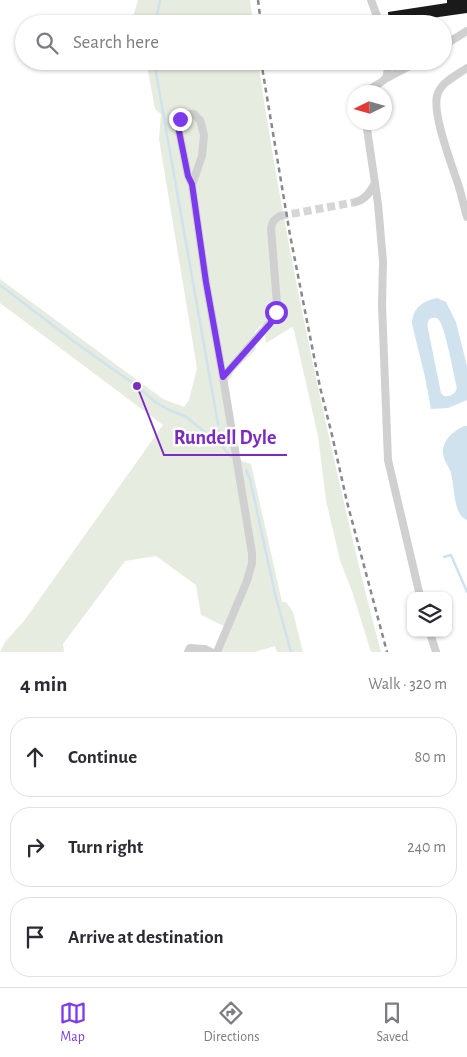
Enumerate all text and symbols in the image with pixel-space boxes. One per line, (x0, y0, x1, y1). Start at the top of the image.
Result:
search box (15, 15, 452, 70)
icon: search (33, 29, 61, 57)
text: Search here (73, 33, 159, 52)
north arrow (347, 85, 392, 130)
route end (169, 108, 192, 131)
route start (265, 301, 288, 324)
callout: Rundell Dyle (164, 420, 287, 455)
text: Rundell Dyle (174, 428, 276, 448)
map controls (407, 592, 452, 637)
button: layers (407, 592, 452, 637)
text: 4 min (20, 674, 67, 695)
text: Walk · 320 m (368, 676, 447, 692)
icon: ahead (21, 743, 49, 771)
text: Continue (68, 748, 137, 767)
text: 80 m (415, 749, 446, 765)
icon: right (21, 833, 49, 861)
text: Turn right (68, 838, 143, 857)
text: 240 m (407, 839, 446, 855)
icon: arrive (21, 923, 49, 951)
text: Arrive at destination (68, 928, 224, 947)
tab: Map (59, 999, 87, 1046)
tab: Directions (204, 999, 259, 1046)
tab: Saved (376, 999, 408, 1046)

